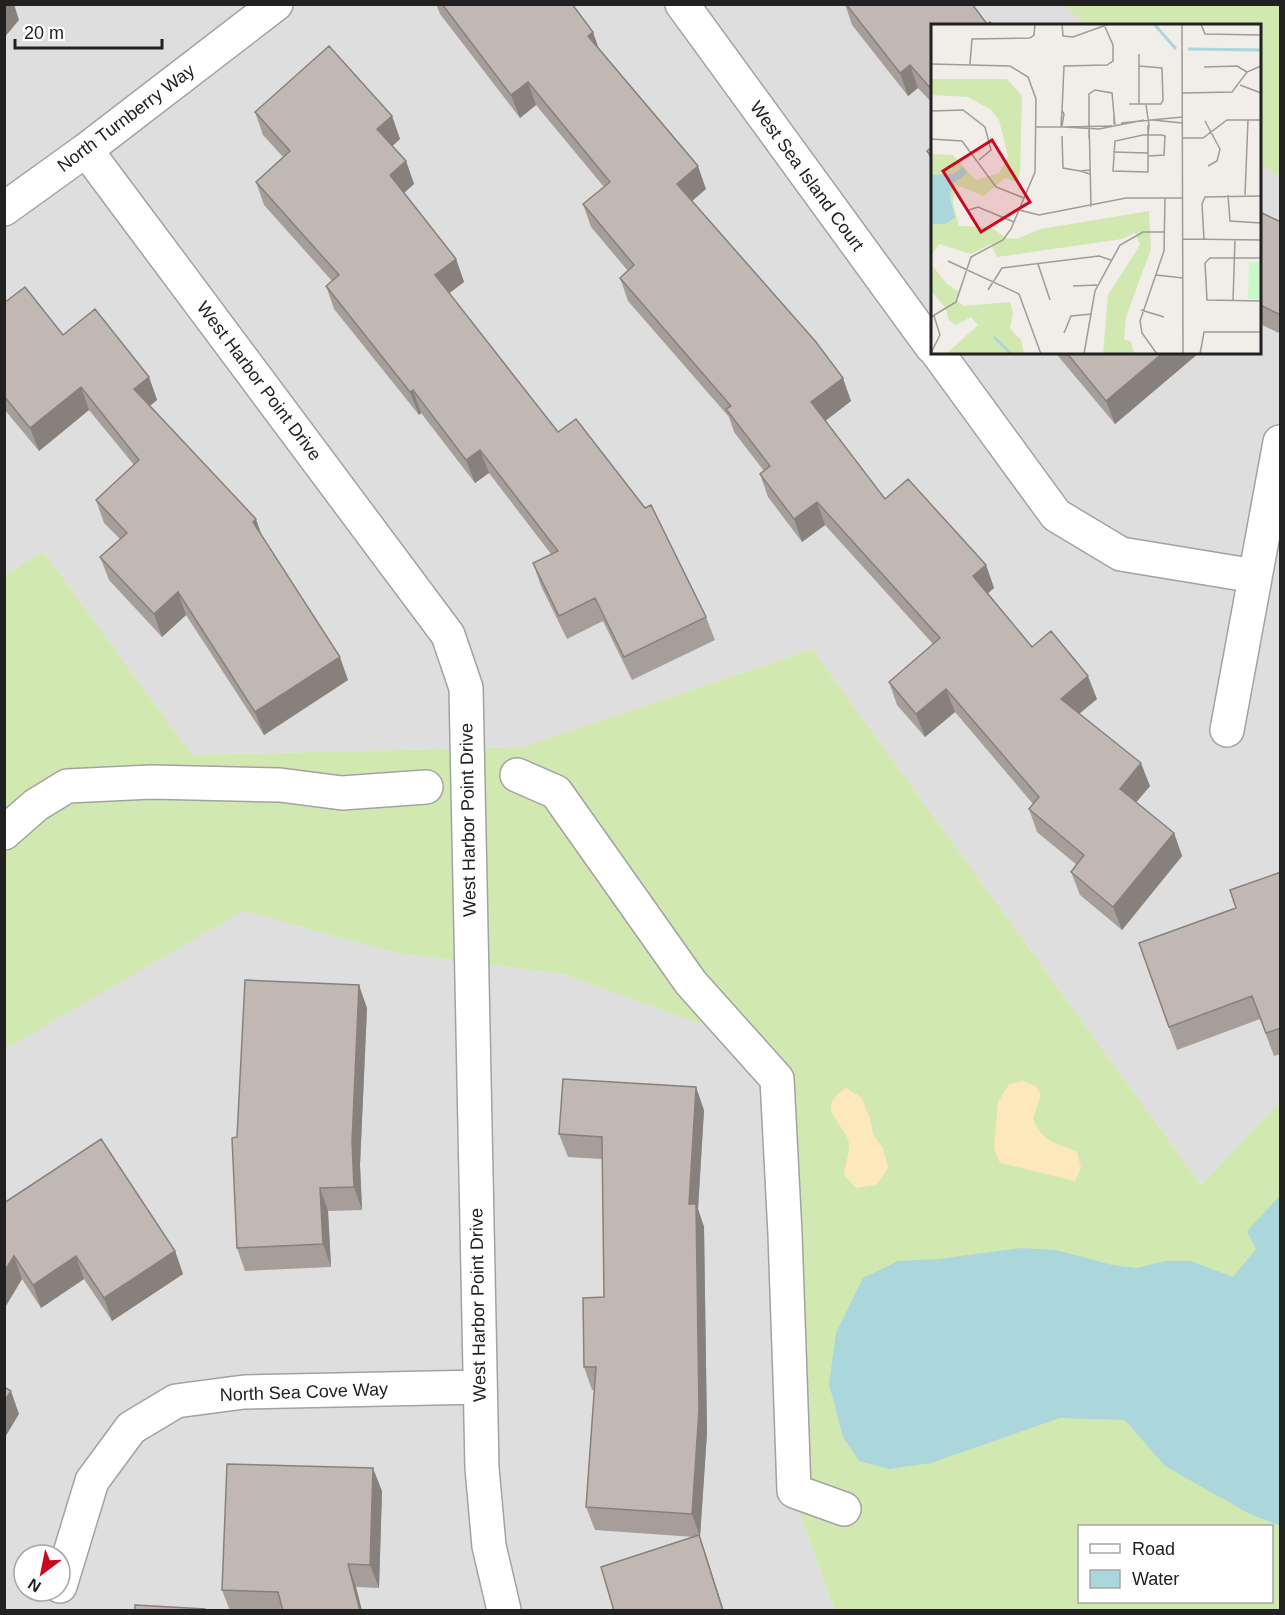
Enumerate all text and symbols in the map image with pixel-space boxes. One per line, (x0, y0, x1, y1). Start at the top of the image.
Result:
scale bar (15, 12, 162, 50)
text: 20 m (24, 23, 64, 43)
inset map (931, 24, 1261, 354)
street label: North Turnberry Way (54, 60, 198, 176)
street label: West Sea Island Court (746, 97, 868, 255)
street label: West Harbor Point Drive (193, 298, 325, 464)
street label: West Harbor Point Drive (456, 723, 480, 917)
street label: West Harbor Point Drive (466, 1208, 490, 1402)
street label: North Sea Cove Way (219, 1379, 389, 1405)
legend (1078, 1525, 1273, 1603)
text: Road (1132, 1539, 1175, 1559)
north arrow (12, 1543, 72, 1603)
text: Water (1132, 1569, 1179, 1589)
text: N (25, 1575, 44, 1596)

